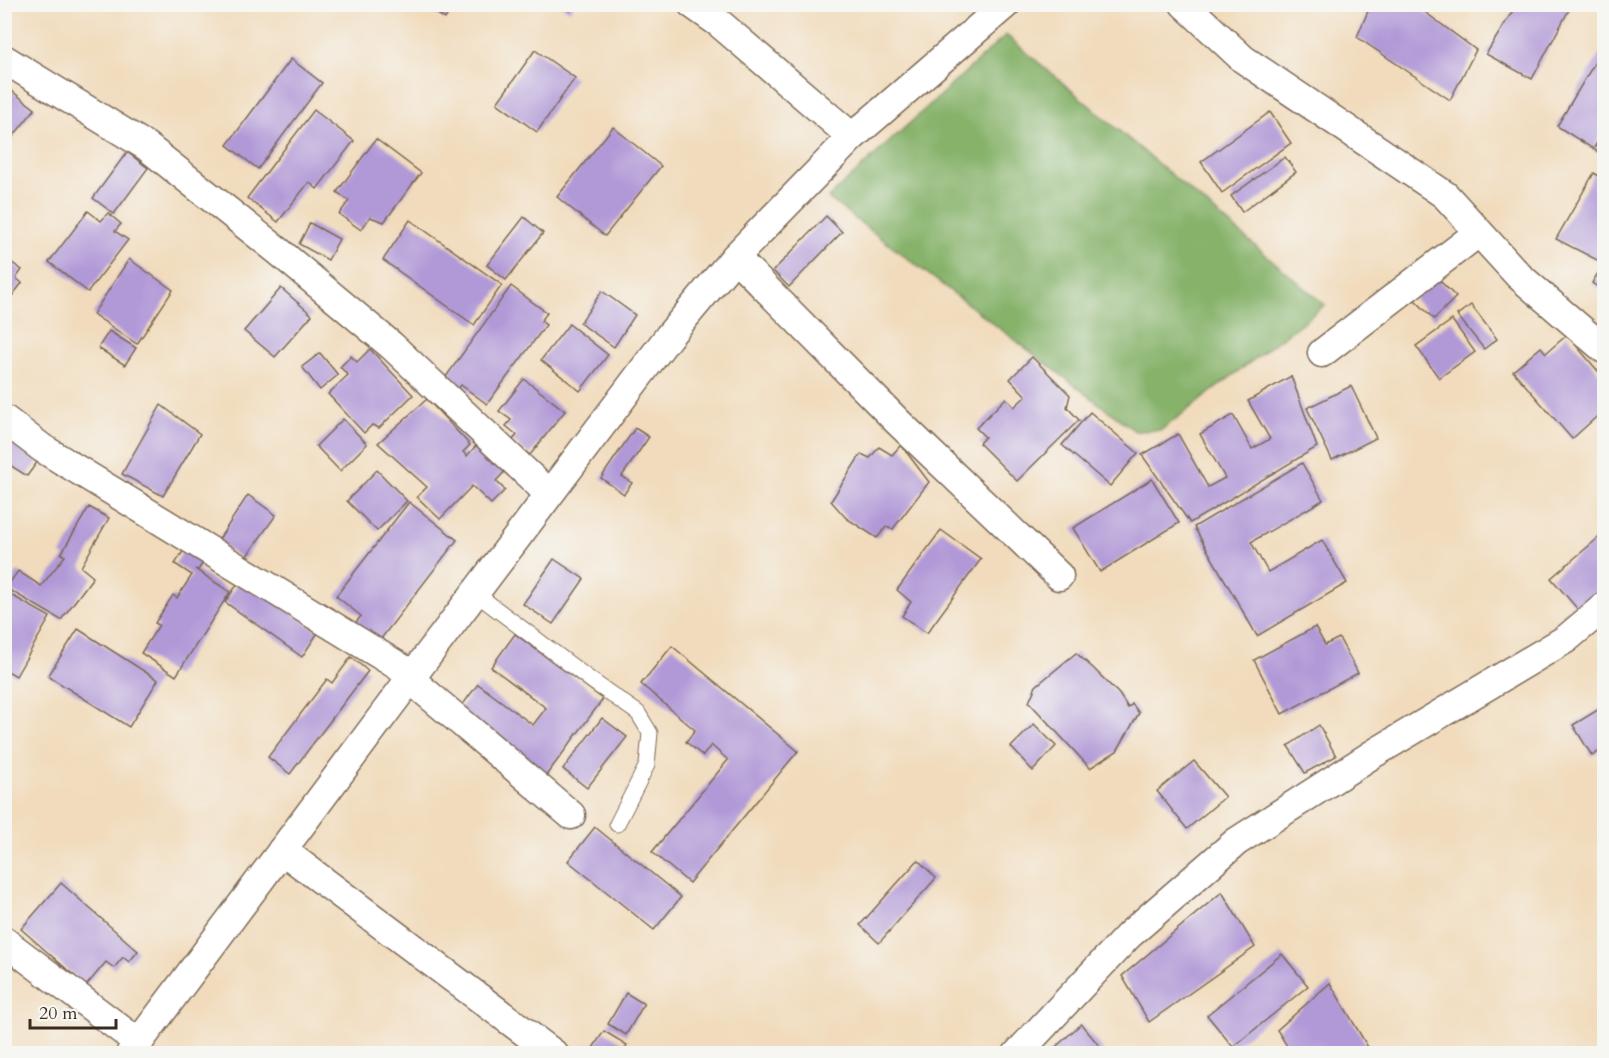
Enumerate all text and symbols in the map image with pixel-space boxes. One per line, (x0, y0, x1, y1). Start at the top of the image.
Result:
scale bar (30, 992, 116, 1030)
text: 20 m (39, 1001, 78, 1026)

